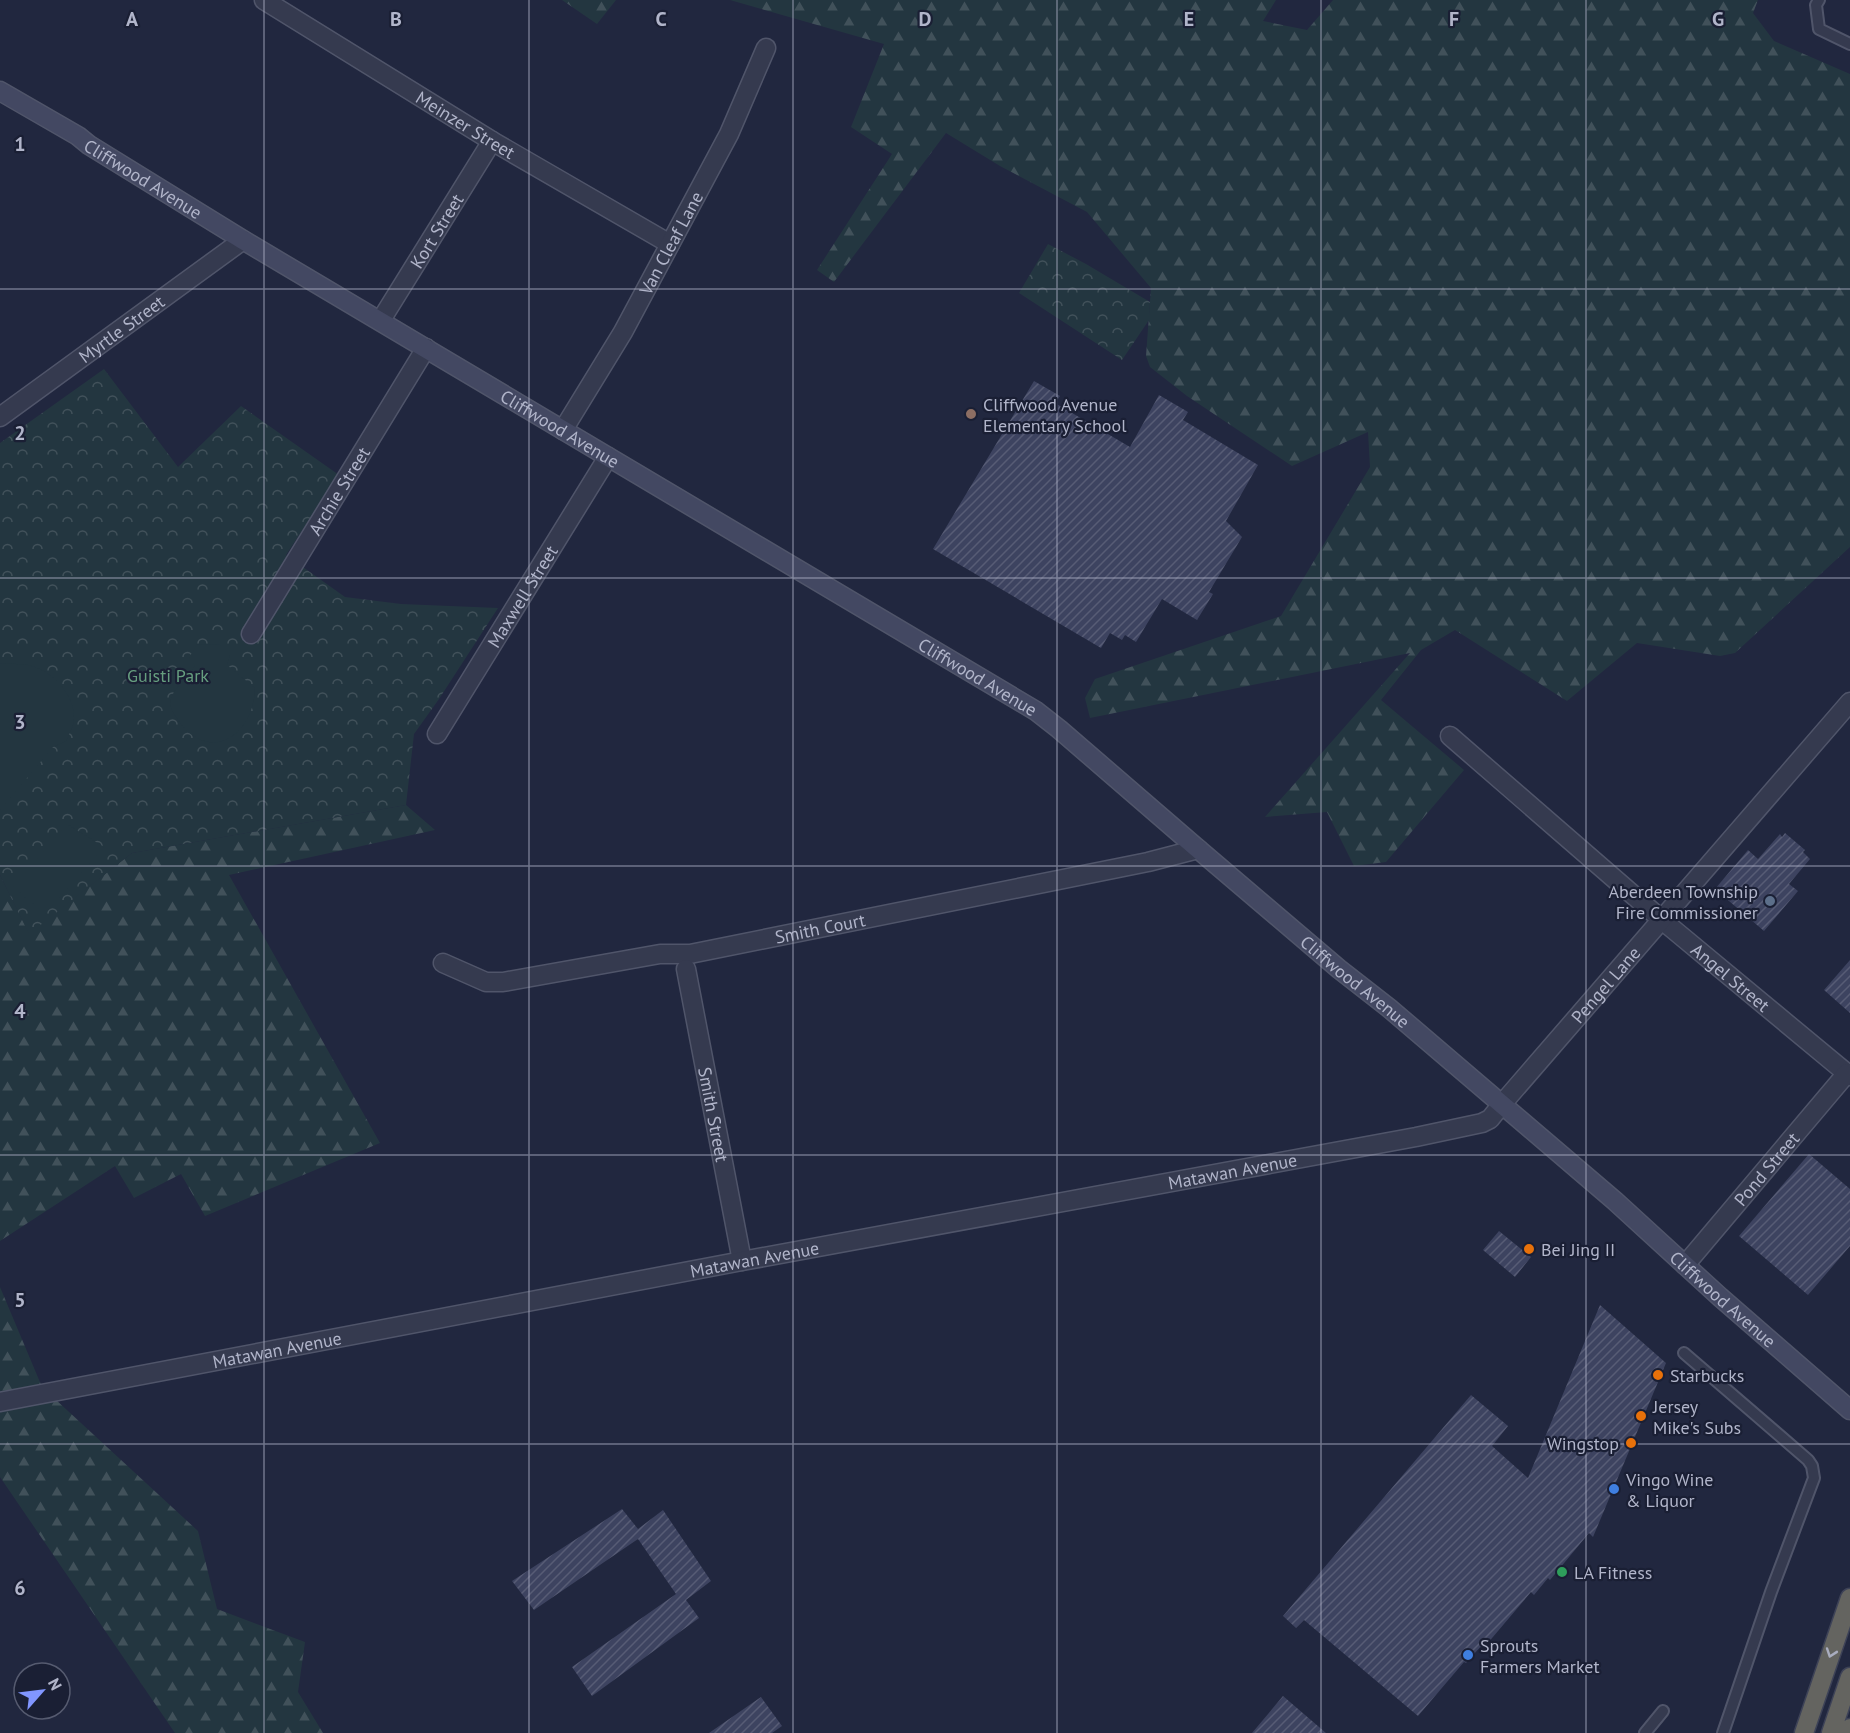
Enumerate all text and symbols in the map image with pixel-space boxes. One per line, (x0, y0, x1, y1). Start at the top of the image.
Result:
text: A (126, 6, 139, 32)
text: B (390, 6, 402, 32)
text: C (655, 6, 667, 32)
text: D (919, 6, 932, 32)
text: E (1184, 6, 1194, 32)
text: F (1449, 6, 1459, 32)
text: G (1712, 6, 1724, 32)
street label: Meinzer Street (412, 85, 519, 163)
text: 1 (14, 131, 26, 157)
street label: Cliffwood Avenue (80, 133, 206, 224)
street label: Van Cleaf Lane (633, 187, 708, 299)
street label: Kort Street (405, 189, 468, 272)
street label: Myrtle Street (74, 290, 169, 368)
street label: Cliffwood Avenue (496, 384, 624, 473)
place label: Cliffwood Avenue Elementary School (983, 393, 1127, 437)
marker: Cliffwood Avenue Elementary School (964, 407, 978, 421)
text: 2 (14, 420, 26, 446)
street label: Archie Street (303, 442, 374, 539)
street label: Maxwell Street (482, 541, 562, 652)
street label: Cliffwood Avenue (914, 632, 1042, 721)
park label: Guisti Park (127, 664, 209, 687)
text: 3 (14, 709, 26, 735)
place label: Aberdeen Township Fire Commissioner (1608, 880, 1758, 924)
marker: Aberdeen Township Fire Commissioner (1763, 894, 1777, 908)
street label: Smith Court (773, 908, 867, 948)
street label: Cliffwood Avenue (1296, 930, 1415, 1033)
street label: Angel Street (1687, 938, 1775, 1016)
street label: Pengel Lane (1566, 941, 1645, 1028)
text: 4 (14, 998, 26, 1024)
street label: Smith Street (694, 1065, 734, 1164)
street label: Pond Street (1729, 1127, 1804, 1210)
street label: Matawan Avenue (1166, 1148, 1299, 1194)
street label: Matawan Avenue (688, 1236, 821, 1282)
place label: Bei Jing II (1541, 1238, 1615, 1261)
marker: Bei Jing II (1522, 1242, 1536, 1256)
street label: Cliffwood Avenue (1665, 1246, 1781, 1352)
text: 5 (14, 1287, 26, 1313)
street label: Matawan Avenue (211, 1326, 343, 1373)
place label: Starbucks (1670, 1364, 1744, 1387)
marker: Starbucks (1651, 1368, 1665, 1382)
place label: Jersey Mike's Subs (1652, 1395, 1741, 1439)
marker: Jersey Mike's Subs (1634, 1409, 1648, 1423)
place label: Wingstop (1547, 1432, 1619, 1455)
marker: Wingstop (1624, 1436, 1638, 1450)
place label: Vingo Wine & Liquor (1625, 1468, 1713, 1512)
marker: Vingo Wine & Liquor (1607, 1482, 1621, 1496)
place label: LA Fitness (1574, 1561, 1652, 1584)
marker: LA Fitness (1555, 1565, 1569, 1579)
text: 6 (14, 1575, 26, 1601)
place label: Sprouts Farmers Market (1480, 1634, 1600, 1678)
marker: Sprouts Farmers Market (1461, 1648, 1475, 1662)
one-way arrow (1826, 1648, 1839, 1658)
north arrow (12, 1661, 72, 1721)
text: N (44, 1675, 67, 1693)

